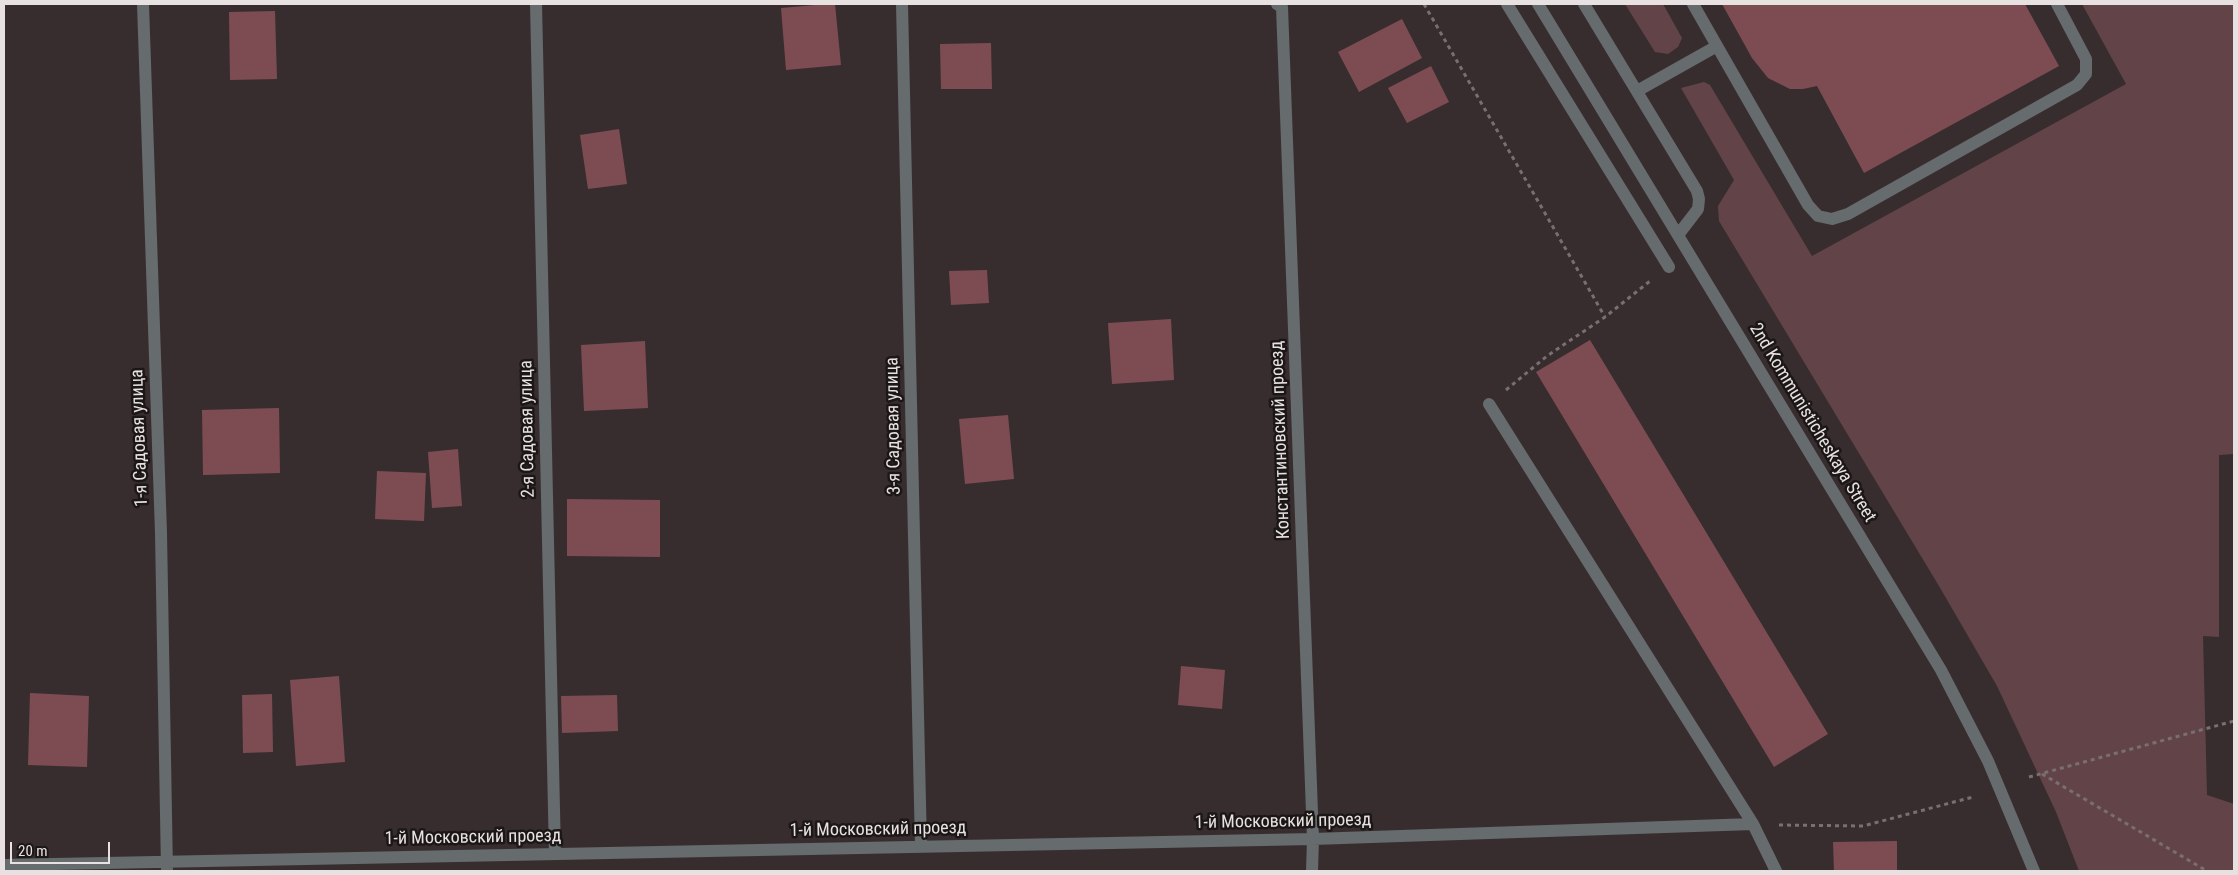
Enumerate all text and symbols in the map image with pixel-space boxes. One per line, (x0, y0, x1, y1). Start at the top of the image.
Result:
street label: 2nd Kommunisticheskaya Street (1744, 320, 1880, 526)
street label: Константиновский проезд (1267, 340, 1295, 540)
street label: 3-я Садовая улица (882, 357, 906, 495)
street label: 2-я Садовая улица (516, 360, 540, 498)
street label: 1-я Садовая улица (127, 369, 153, 507)
street label: 1-й Московский проезд (1194, 810, 1372, 834)
street label: 1-й Московский проезд (789, 818, 967, 842)
street label: 1-й Московский проезд (384, 826, 562, 850)
scale bar (12, 832, 112, 864)
text: 20 m (18, 842, 48, 860)

